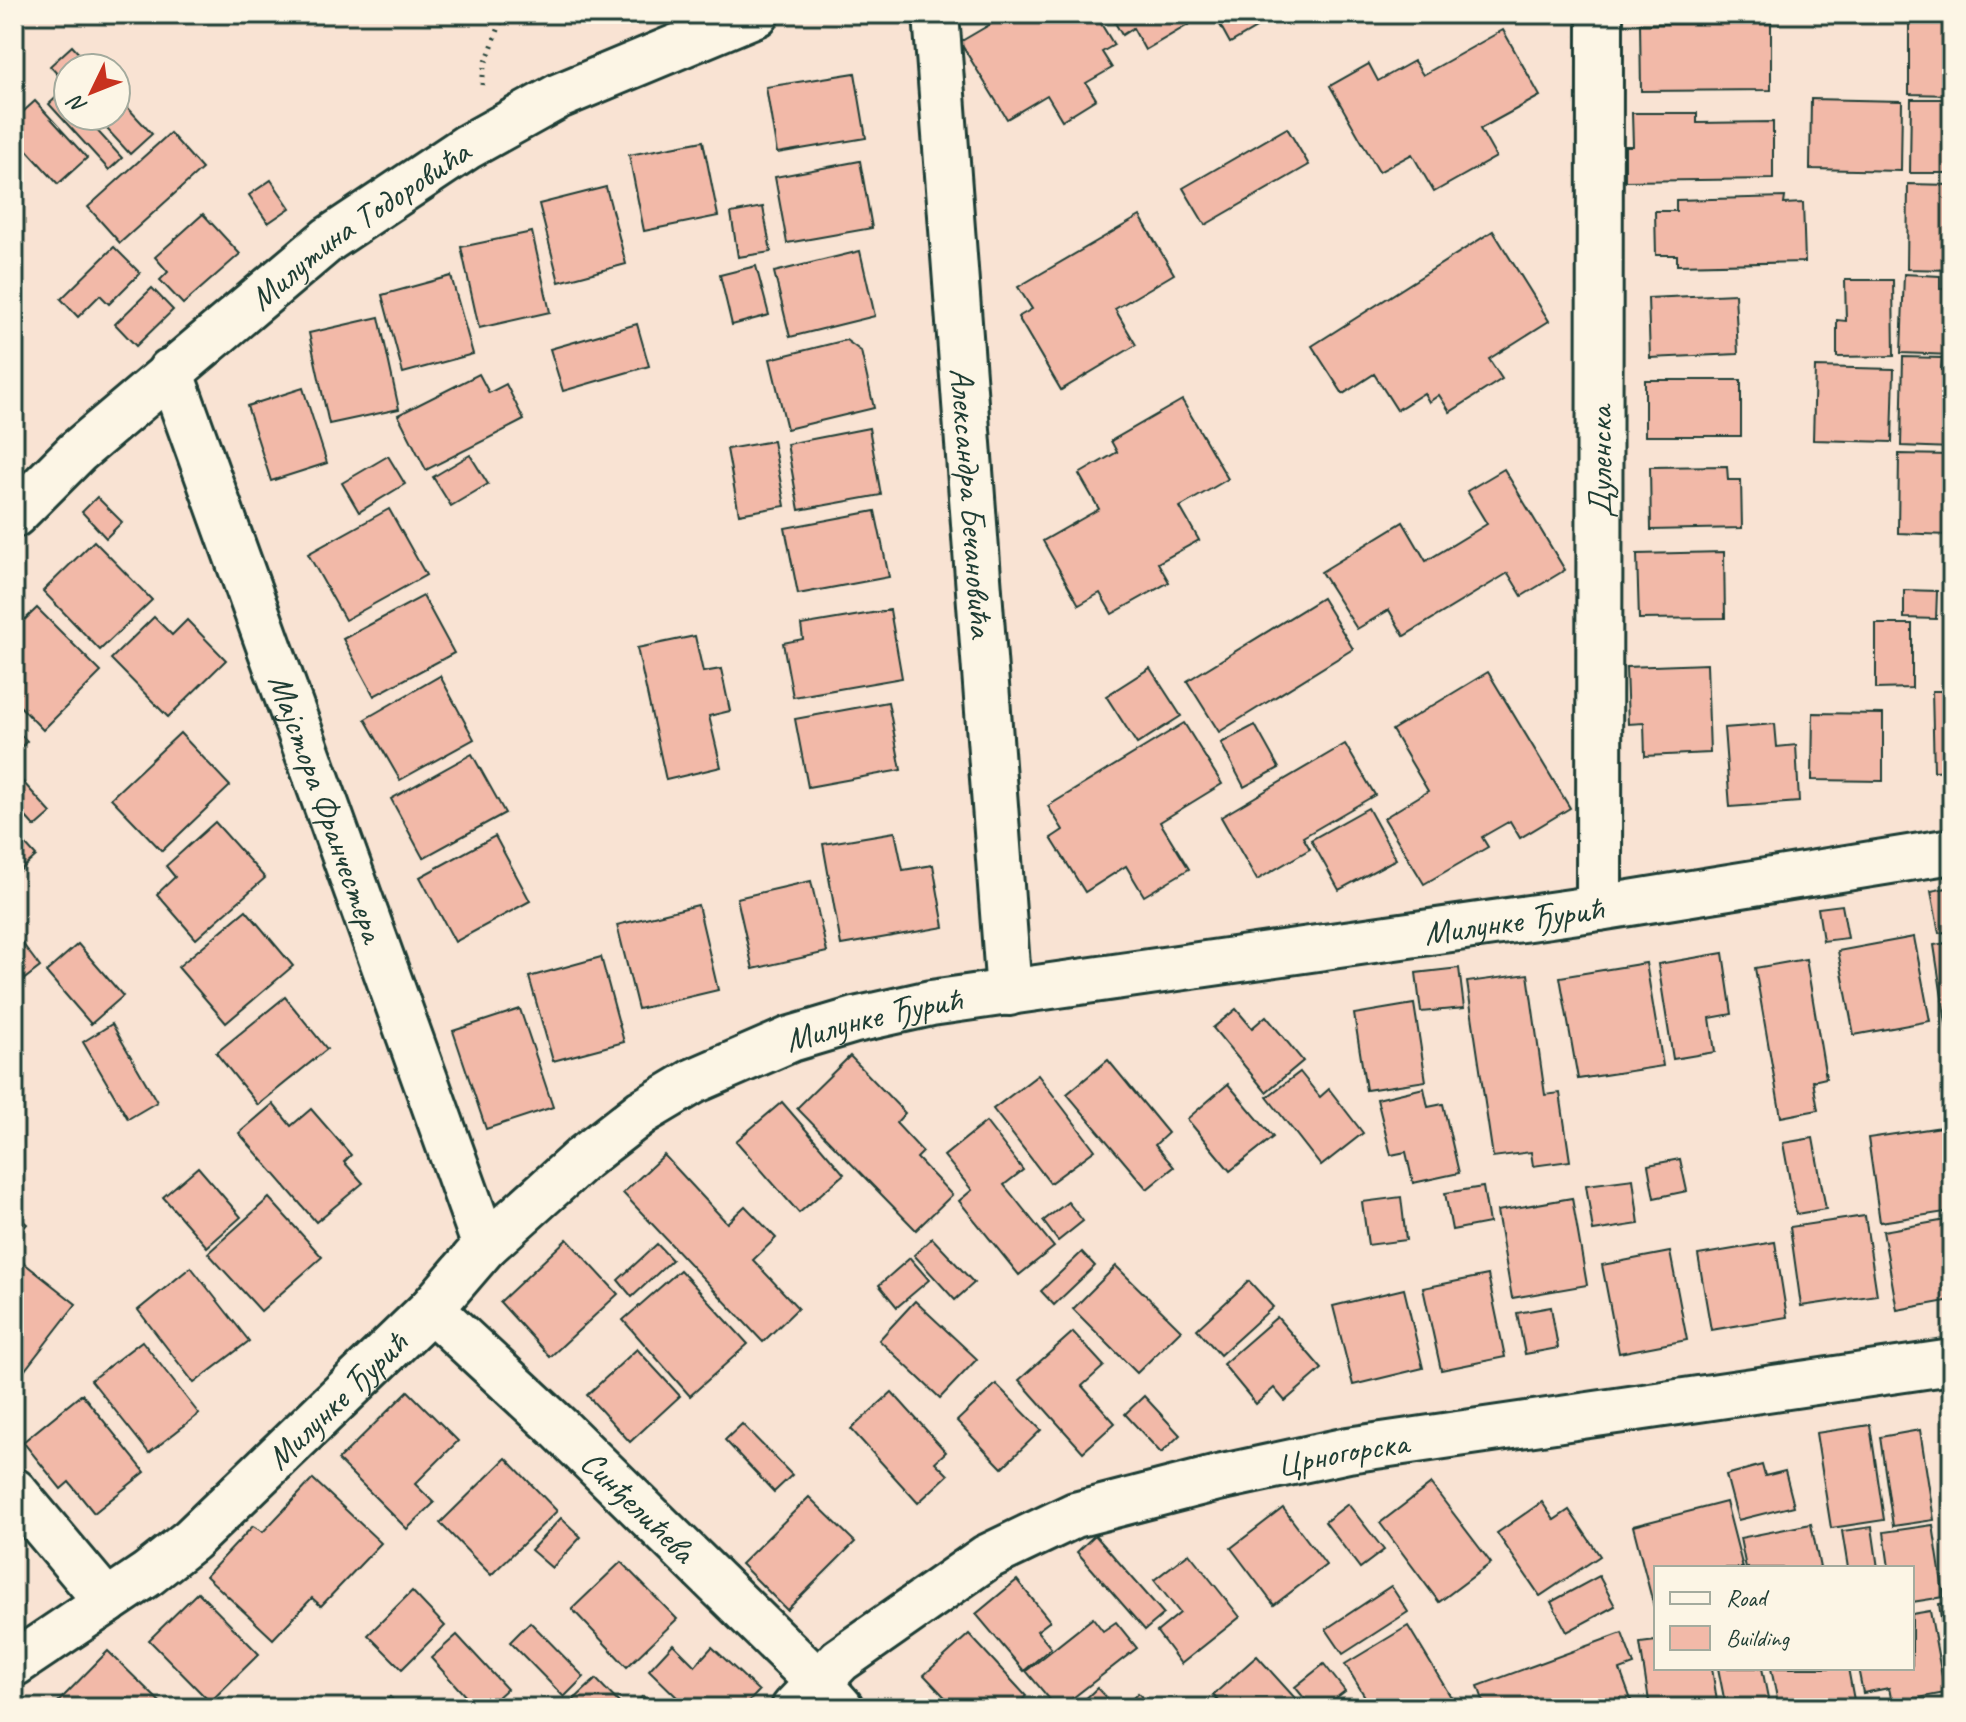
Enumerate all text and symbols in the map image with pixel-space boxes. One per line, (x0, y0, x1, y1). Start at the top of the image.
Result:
north arrow (52, 52, 132, 132)
text: N (61, 88, 93, 119)
street label: Милутина Тодоровића (240, 129, 479, 319)
street label: Александра Бечановића (941, 366, 1004, 641)
street label: Дуленска (1578, 403, 1621, 518)
street label: Мајстора Франчестера (259, 668, 396, 950)
street label: Милунке Ђурић (1421, 886, 1607, 954)
street label: Милунке Ђурић (780, 977, 966, 1061)
street label: Милунке Ђурић (256, 1321, 417, 1478)
street label: Црногорска (1273, 1420, 1414, 1486)
street label: Синђелићева (572, 1440, 706, 1573)
legend (1654, 1566, 1914, 1670)
text: Road (1726, 1583, 1770, 1613)
text: Building (1726, 1623, 1791, 1653)

